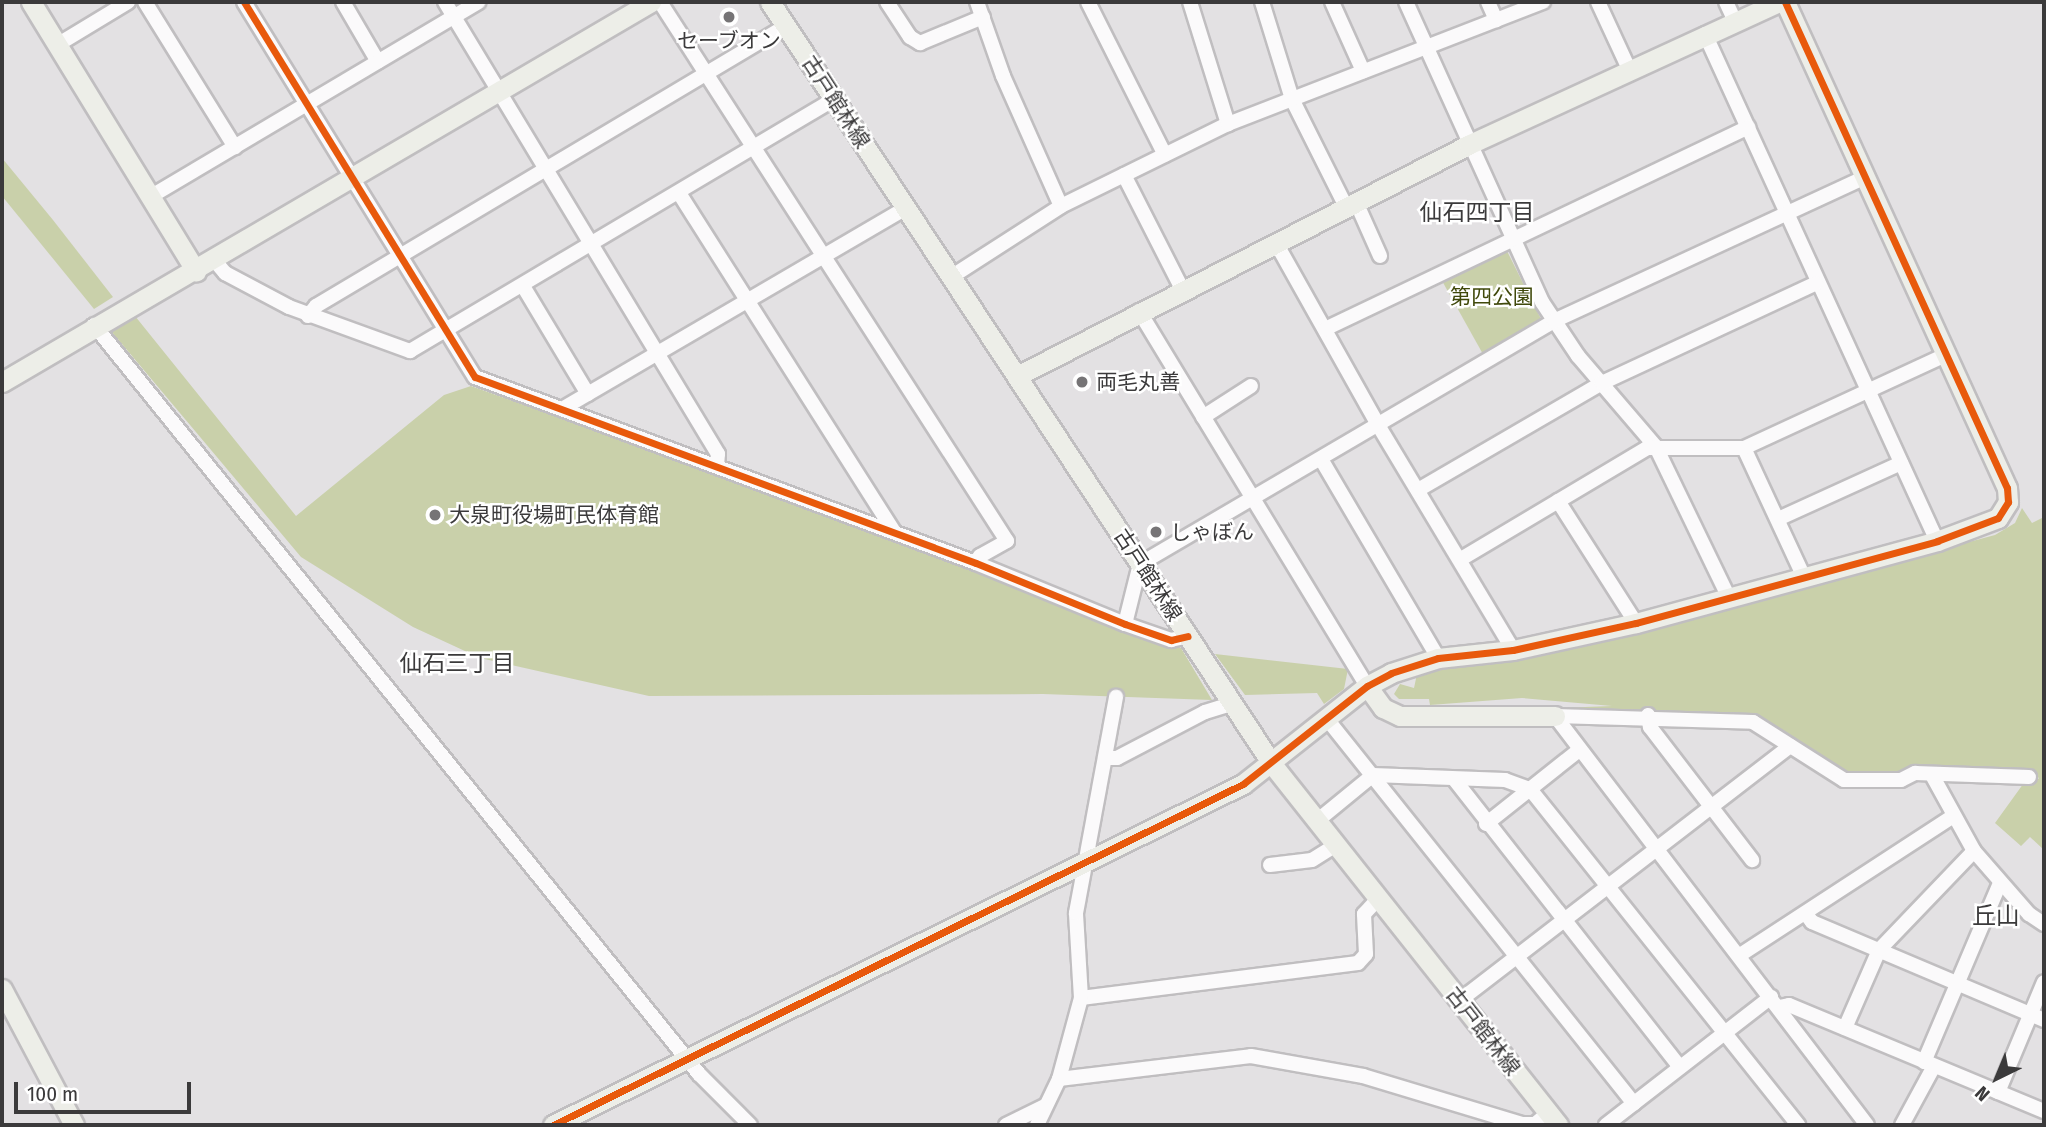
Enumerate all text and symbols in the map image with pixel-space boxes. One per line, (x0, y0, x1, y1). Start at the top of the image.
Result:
marker: セーブオン (721, 9, 737, 25)
place label: セーブオン (677, 28, 781, 54)
street label: 古戸館林線 (797, 51, 875, 153)
district label: 仙石四丁目 (1420, 198, 1534, 226)
park label: 第四公園 (1450, 284, 1534, 310)
place label: 両毛丸善 (1096, 369, 1180, 395)
marker: 両毛丸善 (1074, 374, 1090, 390)
place label: 大泉町役場町民体育館 (449, 502, 659, 528)
marker: 大泉町役場町民体育館 (427, 507, 443, 523)
place label: しゃぼん (1170, 519, 1254, 545)
street label: 古戸館林線 (1109, 524, 1187, 626)
marker: しゃぼん (1148, 524, 1164, 540)
district label: 仙石三丁目 (400, 649, 514, 677)
district label: 丘山 (1972, 903, 2020, 931)
street label: 古戸館林線 (1441, 982, 1525, 1080)
north arrow (1962, 1043, 2032, 1113)
scale bar (18, 1068, 194, 1112)
text: 100 m (27, 1081, 78, 1107)
text: N (1970, 1081, 1994, 1106)

